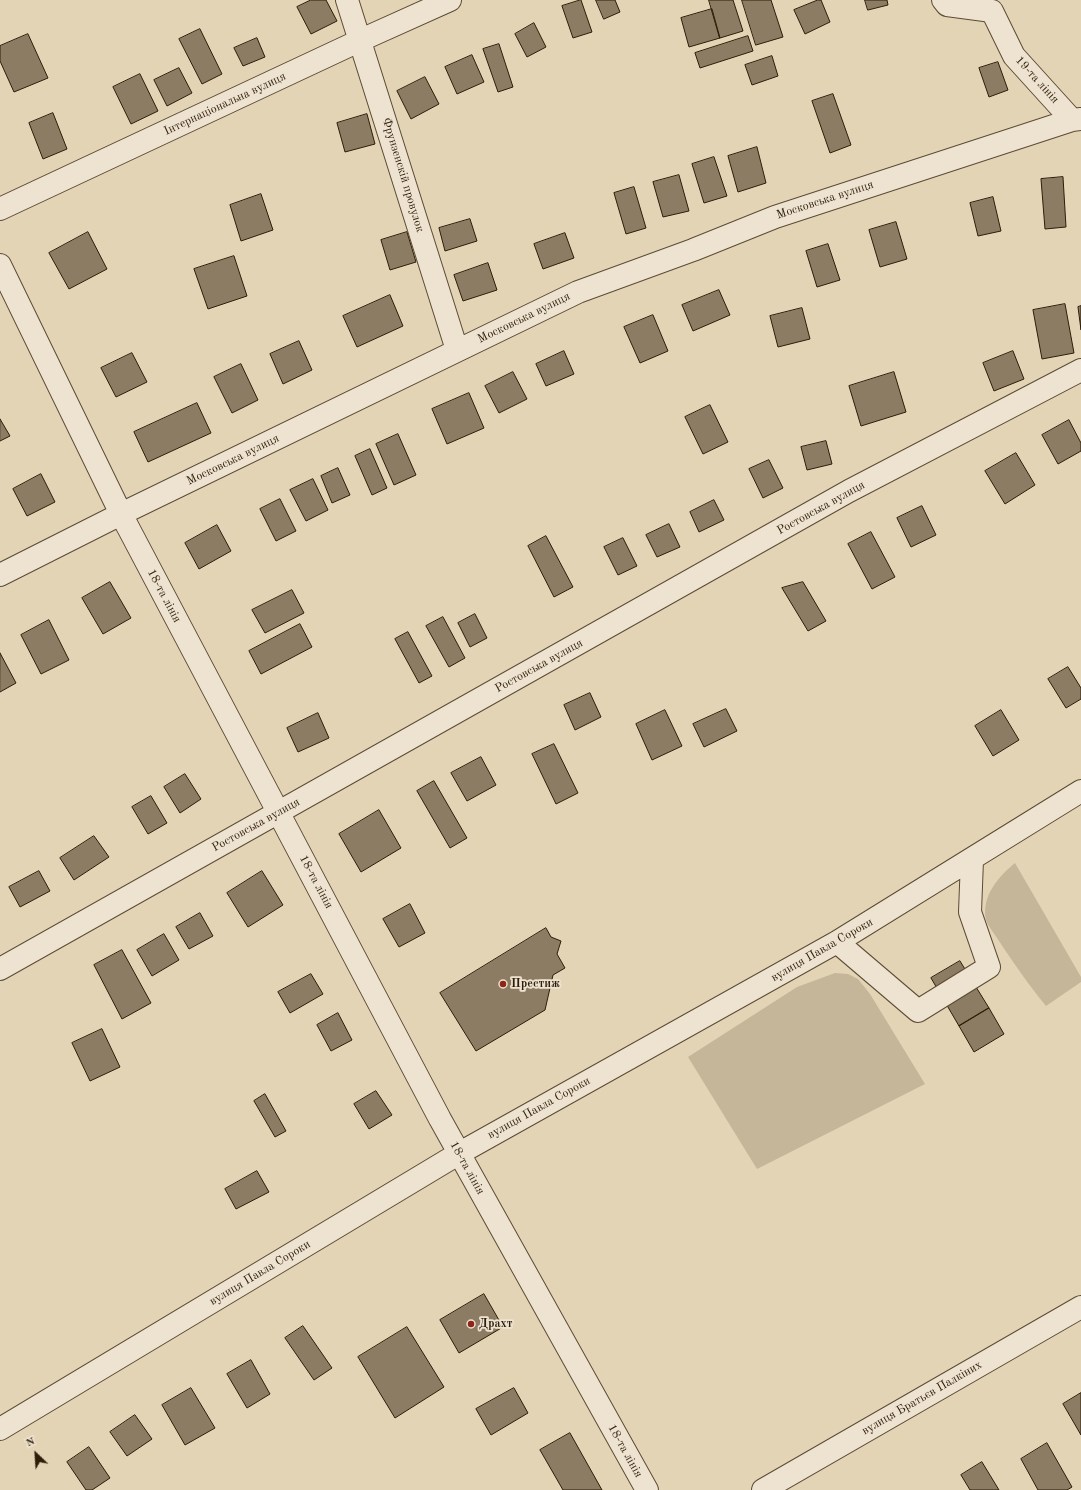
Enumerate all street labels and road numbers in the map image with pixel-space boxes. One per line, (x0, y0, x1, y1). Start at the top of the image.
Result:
street label: 19-та лінія (1012, 53, 1062, 107)
street label: Інтернаціональна вулиця (162, 69, 288, 139)
street label: Фрунзенскій провулок (379, 116, 427, 234)
street label: Московська вулиця (775, 178, 875, 222)
street label: Московська вулиця (475, 289, 573, 347)
street label: Московська вулиця (184, 431, 282, 489)
street label: Ростовська вулиця (775, 478, 867, 538)
street label: 18-та лінія (144, 567, 184, 625)
street label: Ростовська вулиця (493, 636, 585, 696)
street label: Ростовська вулиця (210, 795, 302, 855)
street label: 18-та лінія (296, 853, 336, 911)
street label: вулиця Павла Сороки (768, 915, 876, 985)
street label: вулиця Павла Сороки (485, 1074, 593, 1142)
street label: 18-та лінія (446, 1139, 488, 1197)
street label: вулиця Павла Сороки (207, 1237, 313, 1309)
street label: вулиця Братьєв Палкіних (859, 1358, 985, 1438)
street label: 18-та лінія (604, 1422, 646, 1480)

